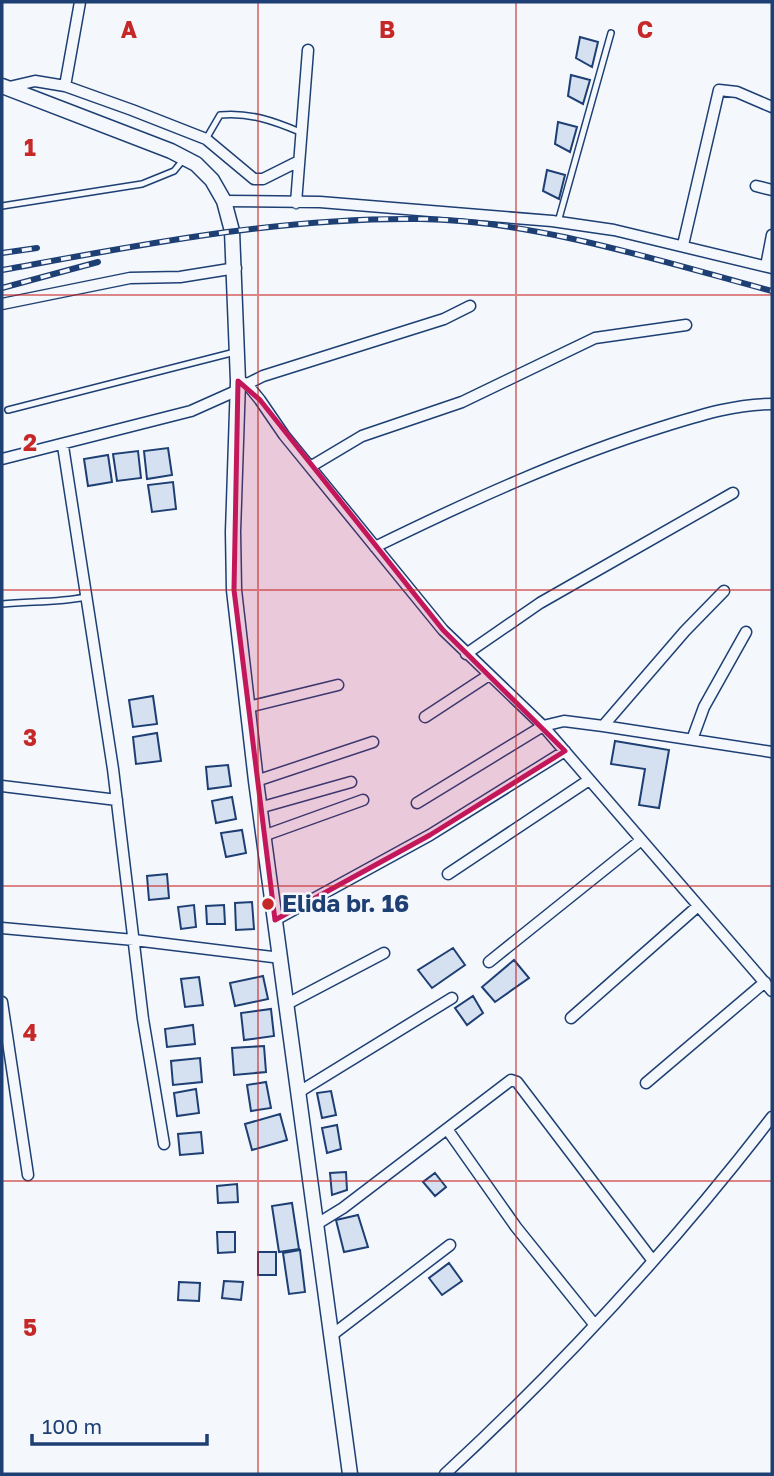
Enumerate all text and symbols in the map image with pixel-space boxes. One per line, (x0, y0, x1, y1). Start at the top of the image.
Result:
text: A (121, 15, 138, 43)
text: B (379, 15, 395, 43)
text: C (637, 15, 653, 43)
text: 1 (24, 133, 36, 161)
text: 2 (23, 428, 37, 456)
text: 3 (23, 723, 37, 751)
place label: Elida br. 16 (282, 888, 409, 917)
marker: Elida br. 16 (260, 896, 276, 912)
text: 4 (23, 1018, 37, 1046)
text: 5 (23, 1313, 37, 1341)
scale bar (32, 1402, 206, 1446)
text: 100 m (42, 1413, 102, 1439)

